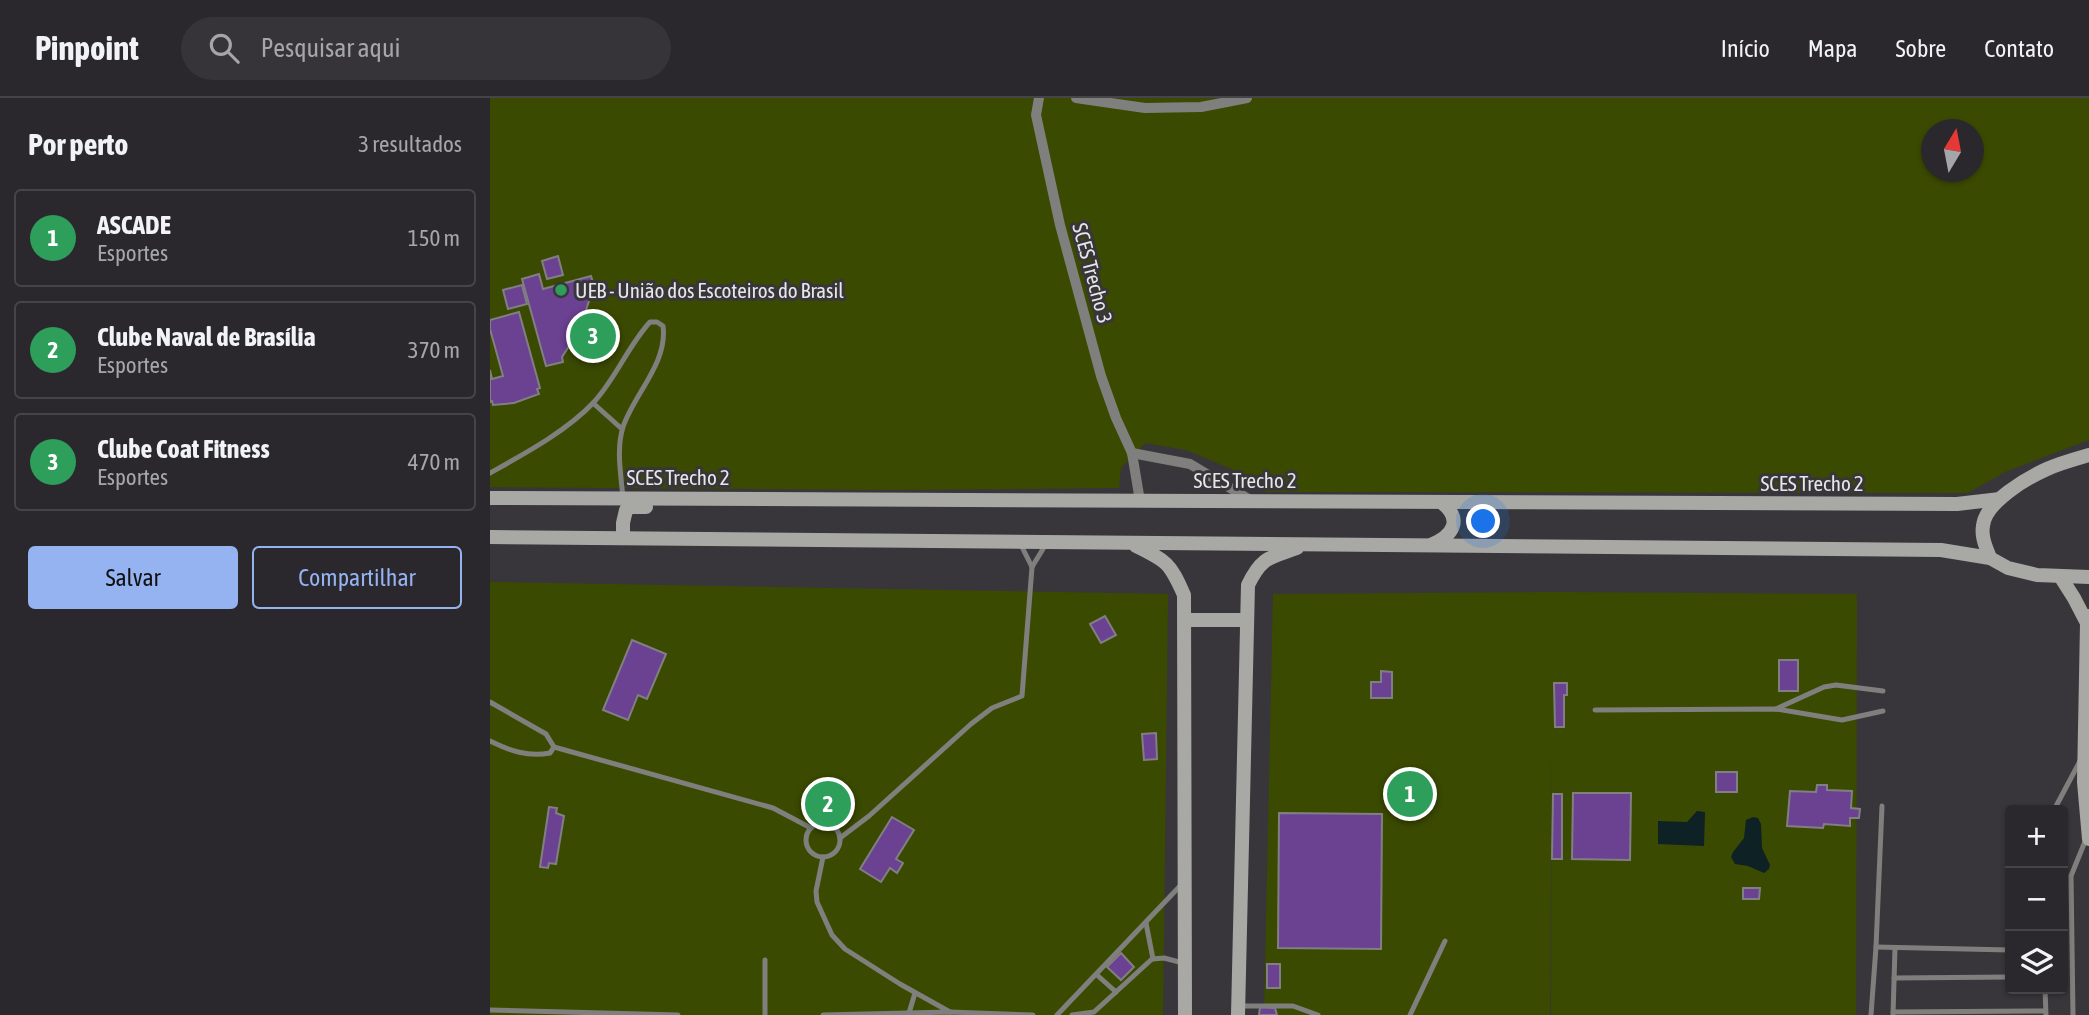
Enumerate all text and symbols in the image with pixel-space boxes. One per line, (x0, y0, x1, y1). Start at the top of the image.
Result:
search box (181, 17, 671, 80)
text: Pinpoint (35, 29, 139, 67)
icon: search (205, 29, 243, 67)
text: Pesquisar aqui (261, 33, 400, 63)
text: Início (1721, 35, 1770, 62)
text: Mapa (1808, 35, 1858, 62)
text: Sobre (1896, 35, 1946, 62)
text: Contato (1984, 35, 2054, 62)
north arrow (1921, 119, 1984, 182)
text: Por perto (28, 127, 128, 161)
text: 3 resultados (358, 131, 462, 157)
text: ASCADE (97, 210, 171, 240)
street label: SCES Trecho 3 (1068, 220, 1118, 326)
text: 1 (48, 225, 58, 251)
text: 150 m (408, 225, 460, 251)
text: Esportes (97, 240, 168, 266)
place label: UEB - União dos Escoteiros do Brasil (575, 278, 844, 302)
marker: UEB - União dos Escoteiros do Brasil (553, 282, 569, 298)
pin: 3 (570, 310, 616, 362)
text: Clube Naval de Brasília (97, 322, 316, 352)
text: 2 (48, 337, 58, 363)
text: 370 m (408, 337, 460, 363)
text: Esportes (97, 352, 168, 378)
text: Clube Coat Fitness (97, 434, 270, 464)
text: 3 (48, 449, 58, 475)
text: 470 m (408, 449, 460, 475)
text: Esportes (97, 464, 168, 490)
street label: SCES Trecho 2 (626, 465, 730, 489)
street label: SCES Trecho 2 (1193, 468, 1297, 492)
street label: SCES Trecho 2 (1760, 471, 1864, 495)
your location (1466, 504, 1500, 538)
button: Salvar (28, 546, 238, 609)
button: Compartilhar (252, 546, 462, 609)
pin: 1 (1387, 768, 1433, 820)
pin: 2 (805, 778, 851, 830)
map controls (2005, 805, 2068, 994)
button: + (2005, 805, 2068, 868)
button: − (2005, 868, 2068, 931)
button: layers (2005, 931, 2068, 994)

